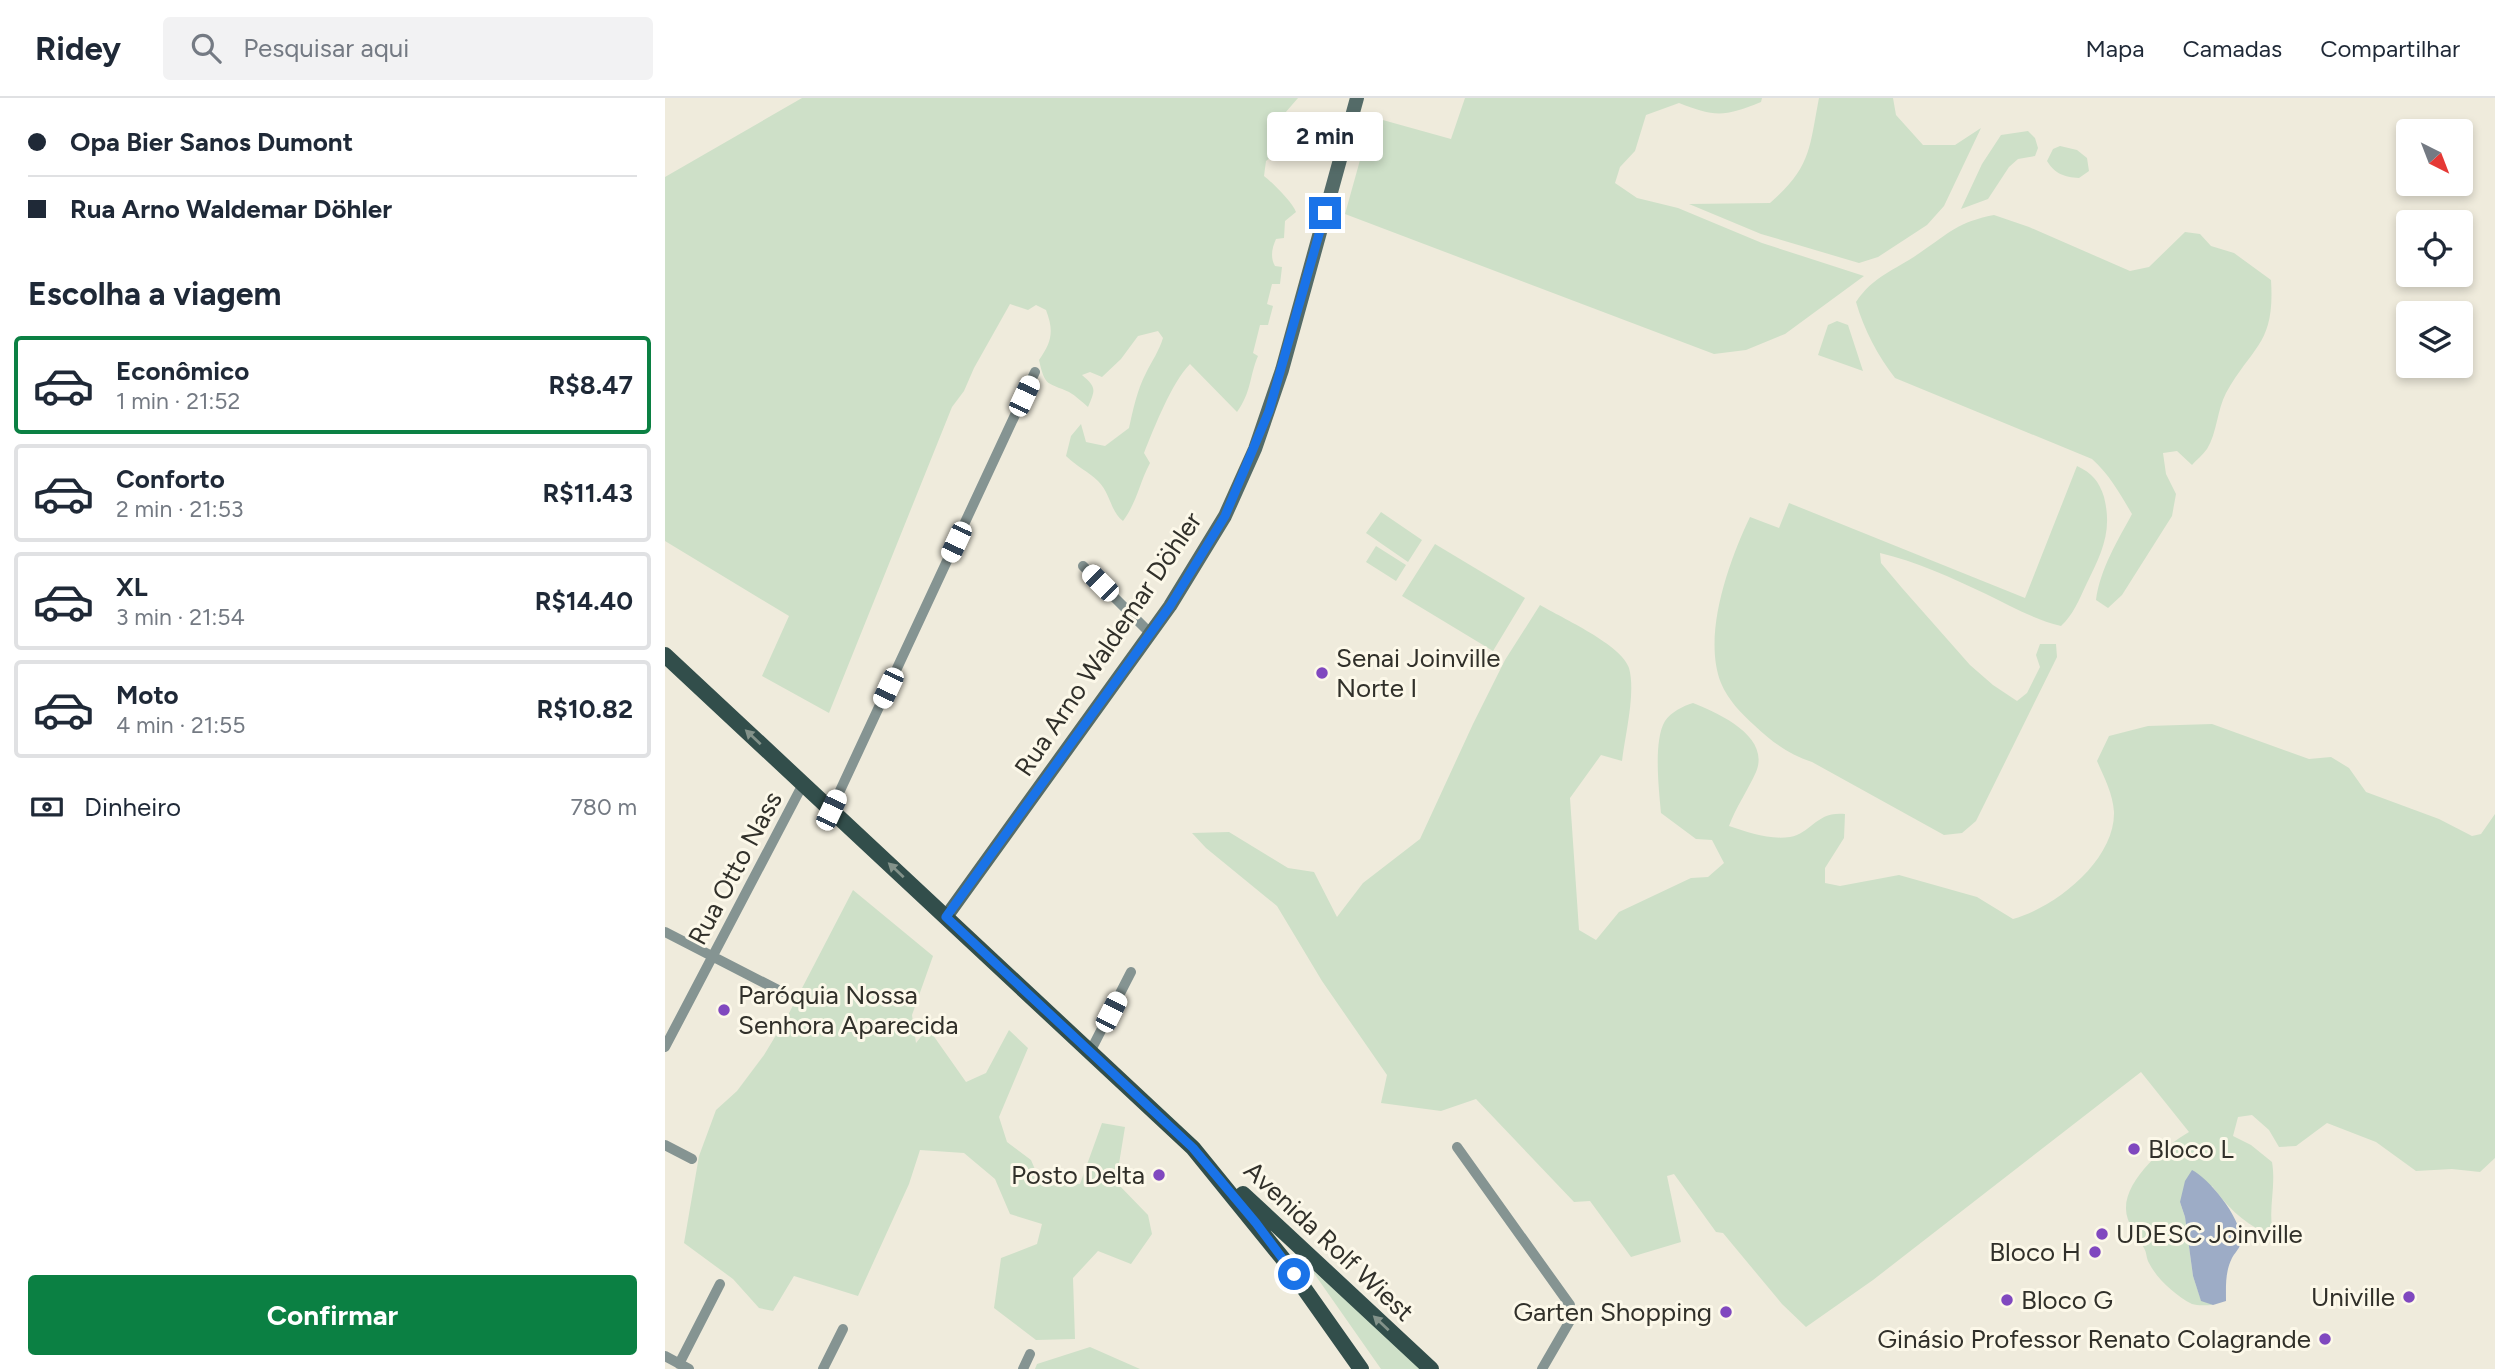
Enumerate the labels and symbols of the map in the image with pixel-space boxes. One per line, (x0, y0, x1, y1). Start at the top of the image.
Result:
callout: 2 min (1267, 111, 1383, 160)
north arrow (2396, 119, 2473, 196)
route end (1309, 197, 1341, 229)
car (1006, 373, 1043, 419)
street label: Rua Arno Waldemar Döhler (1008, 506, 1209, 782)
car (938, 519, 975, 565)
car (1078, 561, 1123, 605)
place label: Senai Joinville Norte I (1336, 642, 1500, 704)
car (870, 665, 907, 711)
marker: Senai Joinville Norte I (1314, 665, 1330, 681)
one-way arrow (744, 729, 762, 745)
street label: Rua Otto Nass (681, 786, 789, 950)
car (813, 787, 850, 833)
one-way arrow (888, 863, 905, 879)
place label: Paróquia Nossa Senhora Aparecida (738, 979, 959, 1041)
car (1093, 989, 1130, 1035)
marker: Paróquia Nossa Senhora Aparecida (716, 1002, 732, 1018)
place label: Bloco L (2148, 1133, 2234, 1165)
marker: Bloco L (2126, 1141, 2142, 1157)
street label: Avenida Rolf Wiest (1237, 1154, 1421, 1328)
place label: Posto Delta (1011, 1159, 1145, 1191)
marker: Posto Delta (1151, 1167, 1167, 1183)
place label: UDESC Joinville (2116, 1218, 2303, 1250)
marker: UDESC Joinville (2094, 1226, 2110, 1242)
place label: Bloco H (1989, 1236, 2081, 1268)
marker: Bloco H (2087, 1244, 2103, 1260)
route start (1278, 1258, 1310, 1290)
place label: Univille (2311, 1281, 2395, 1313)
place label: Bloco G (2021, 1284, 2113, 1316)
marker: Univille (2401, 1289, 2417, 1305)
marker: Bloco G (1999, 1292, 2015, 1308)
place label: Garten Shopping (1513, 1296, 1712, 1328)
marker: Garten Shopping (1718, 1304, 1734, 1320)
one-way arrow (1373, 1315, 1390, 1331)
place label: Ginásio Professor Renato Colagrande (1877, 1323, 2311, 1355)
marker: Ginásio Professor Renato Colagrande (2317, 1331, 2333, 1347)

